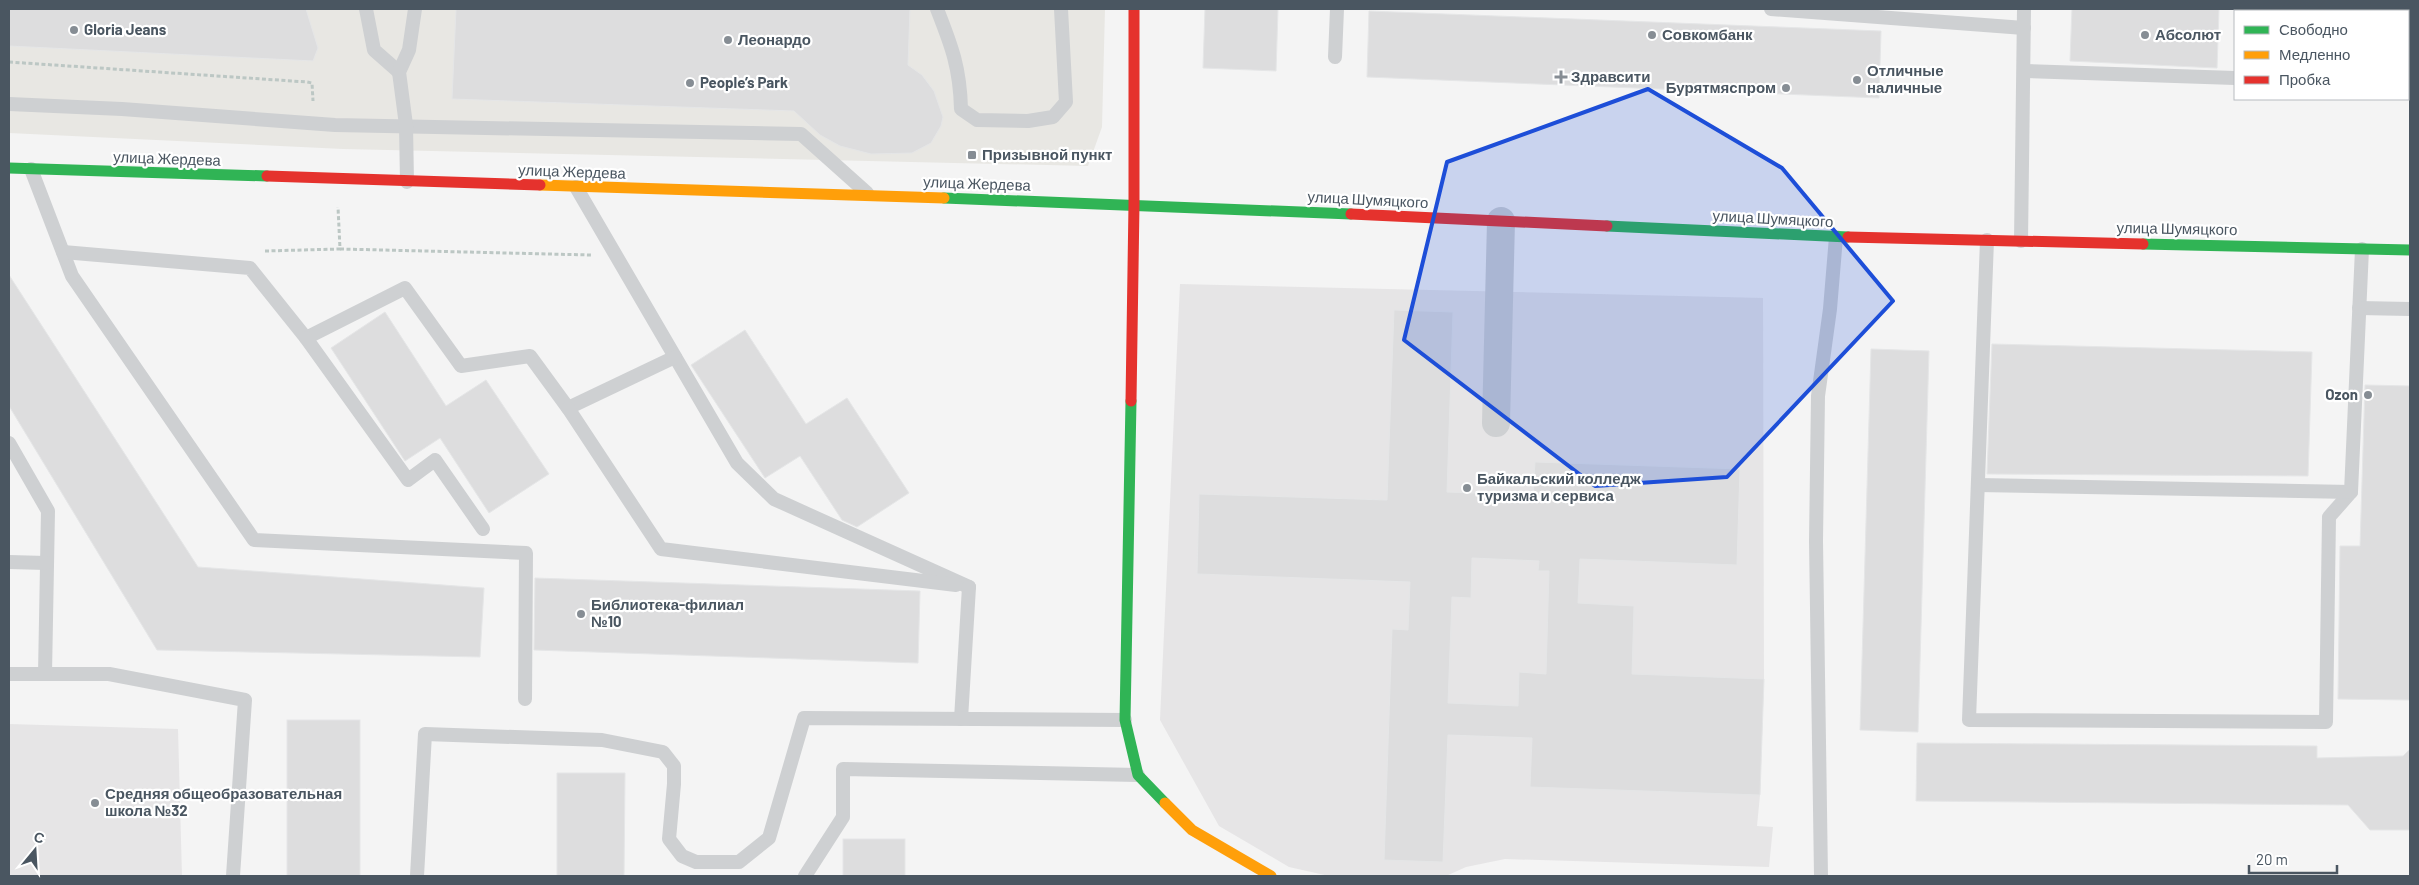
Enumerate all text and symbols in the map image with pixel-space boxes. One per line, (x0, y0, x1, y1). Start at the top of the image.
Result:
legend (2234, 10, 2409, 100)
place label: Gloria Jeans (84, 20, 167, 38)
text: Свободно (2279, 20, 2348, 38)
marker: Gloria Jeans (68, 24, 80, 36)
place label: Совкомбанк (1662, 25, 1753, 43)
place label: Абсолют (2155, 25, 2221, 43)
marker: Совкомбанк (1646, 29, 1658, 41)
marker: Абсолют (2139, 29, 2151, 41)
place label: Леонардо (738, 30, 811, 48)
marker: Леонардо (722, 34, 734, 46)
text: Медленно (2279, 45, 2350, 63)
place label: Отличные наличные (1867, 61, 1944, 96)
place label: Здравсити (1571, 67, 1650, 85)
text: Пробка (2279, 70, 2331, 88)
marker: Здравсити (1555, 71, 1567, 83)
place label: People’s Park (700, 73, 788, 91)
marker: Отличные наличные (1851, 74, 1863, 86)
marker: People’s Park (684, 77, 696, 89)
place label: Бурятмяспром (1666, 78, 1776, 96)
marker: Бурятмяспром (1780, 82, 1792, 94)
place label: Призывной пункт (982, 145, 1112, 163)
street label: улица Жердева (113, 147, 222, 169)
marker: Призывной пункт (966, 149, 978, 161)
street label: улица Жердева (518, 160, 627, 182)
street label: улица Жердева (923, 172, 1032, 194)
street label: улица Шумяцкого (1307, 187, 1429, 211)
street label: улица Шумяцкого (1712, 206, 1834, 230)
street label: улица Шумяцкого (2116, 218, 2238, 238)
place label: Ozon (2325, 385, 2358, 403)
marker: Ozon (2362, 389, 2374, 401)
place label: Байкальский колледж туризма и сервиса (1477, 469, 1641, 504)
marker: Байкальский колледж туризма и сервиса (1461, 482, 1473, 494)
place label: Библиотека-филиал №10 (591, 595, 744, 630)
marker: Библиотека-филиал №10 (575, 608, 587, 620)
place label: Средняя общеобразовательная школа №32 (105, 784, 342, 819)
marker: Средняя общеобразовательная школа №32 (89, 797, 101, 809)
north arrow (10, 825, 60, 875)
text: С (32, 828, 47, 847)
scale bar (2249, 842, 2336, 874)
text: 20 m (2256, 850, 2288, 868)

